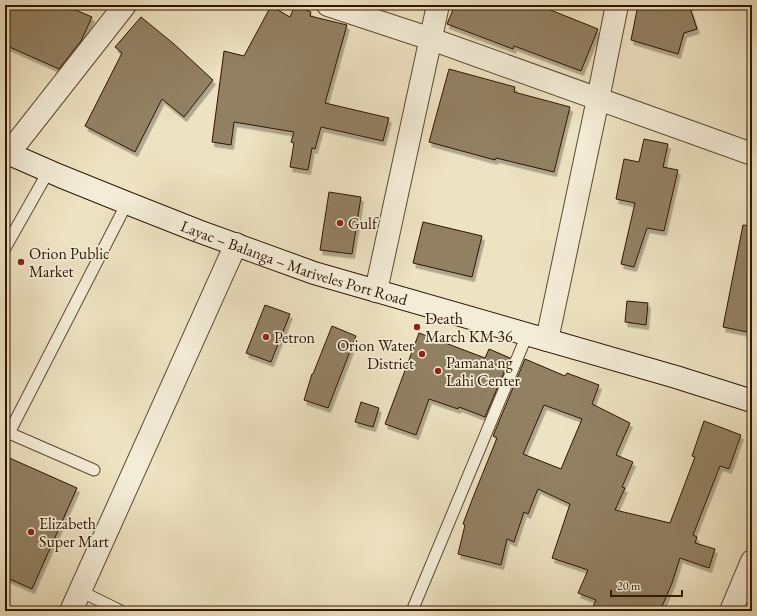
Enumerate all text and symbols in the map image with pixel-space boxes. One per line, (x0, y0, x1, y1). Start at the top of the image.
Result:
place label: Gulf (348, 213, 379, 234)
street label: Layac – Balanga – Mariveles Port Road (178, 215, 411, 310)
marker: Gulf (335, 218, 345, 228)
place label: Orion Public Market (29, 243, 110, 282)
marker: Orion Public Market (16, 257, 26, 267)
place label: Death March KM 36 (425, 308, 513, 347)
marker: Death March KM 36 (412, 322, 422, 332)
place label: Petron (274, 327, 316, 348)
marker: Petron (261, 332, 271, 342)
place label: Orion Water District (337, 335, 415, 374)
marker: Orion Water District (417, 349, 427, 359)
place label: Pamana ng Lahi Center (446, 352, 520, 391)
marker: Pamana ng Lahi Center (433, 366, 443, 376)
place label: Elizabeth Super Mart (39, 513, 109, 552)
marker: Elizabeth Super Mart (26, 527, 36, 537)
scale bar (611, 572, 682, 598)
text: 20 m (617, 578, 641, 594)

